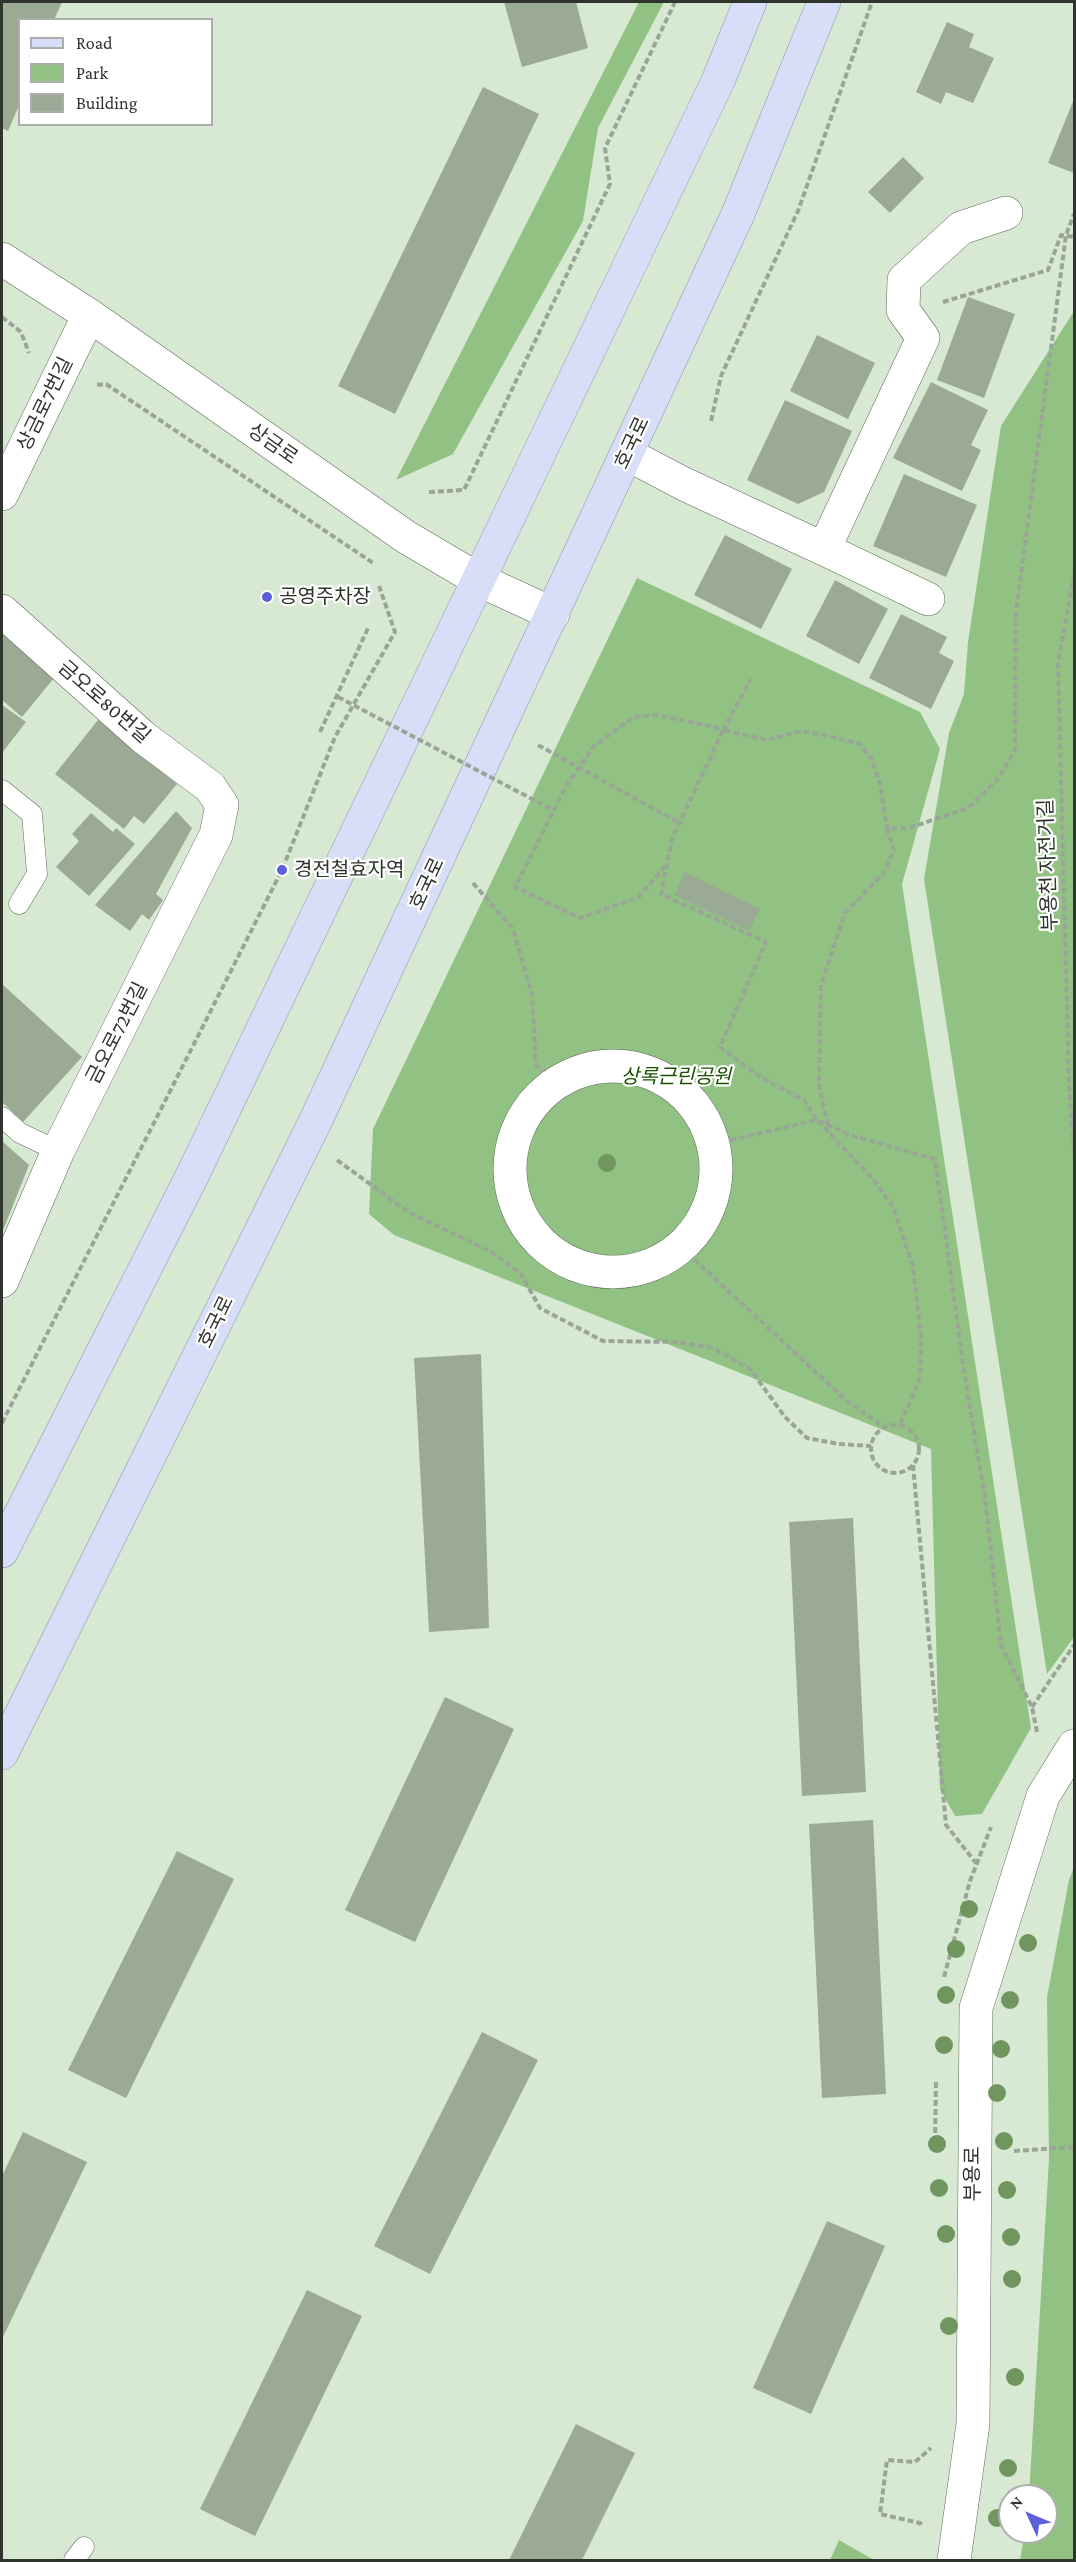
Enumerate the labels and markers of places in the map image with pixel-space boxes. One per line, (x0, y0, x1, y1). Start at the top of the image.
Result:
place label: 공영주차장 (279, 585, 371, 609)
marker: 공영주차장 (260, 590, 274, 604)
place label: 경전철효자역 (294, 858, 404, 882)
marker: 경전철효자역 (275, 863, 289, 877)

